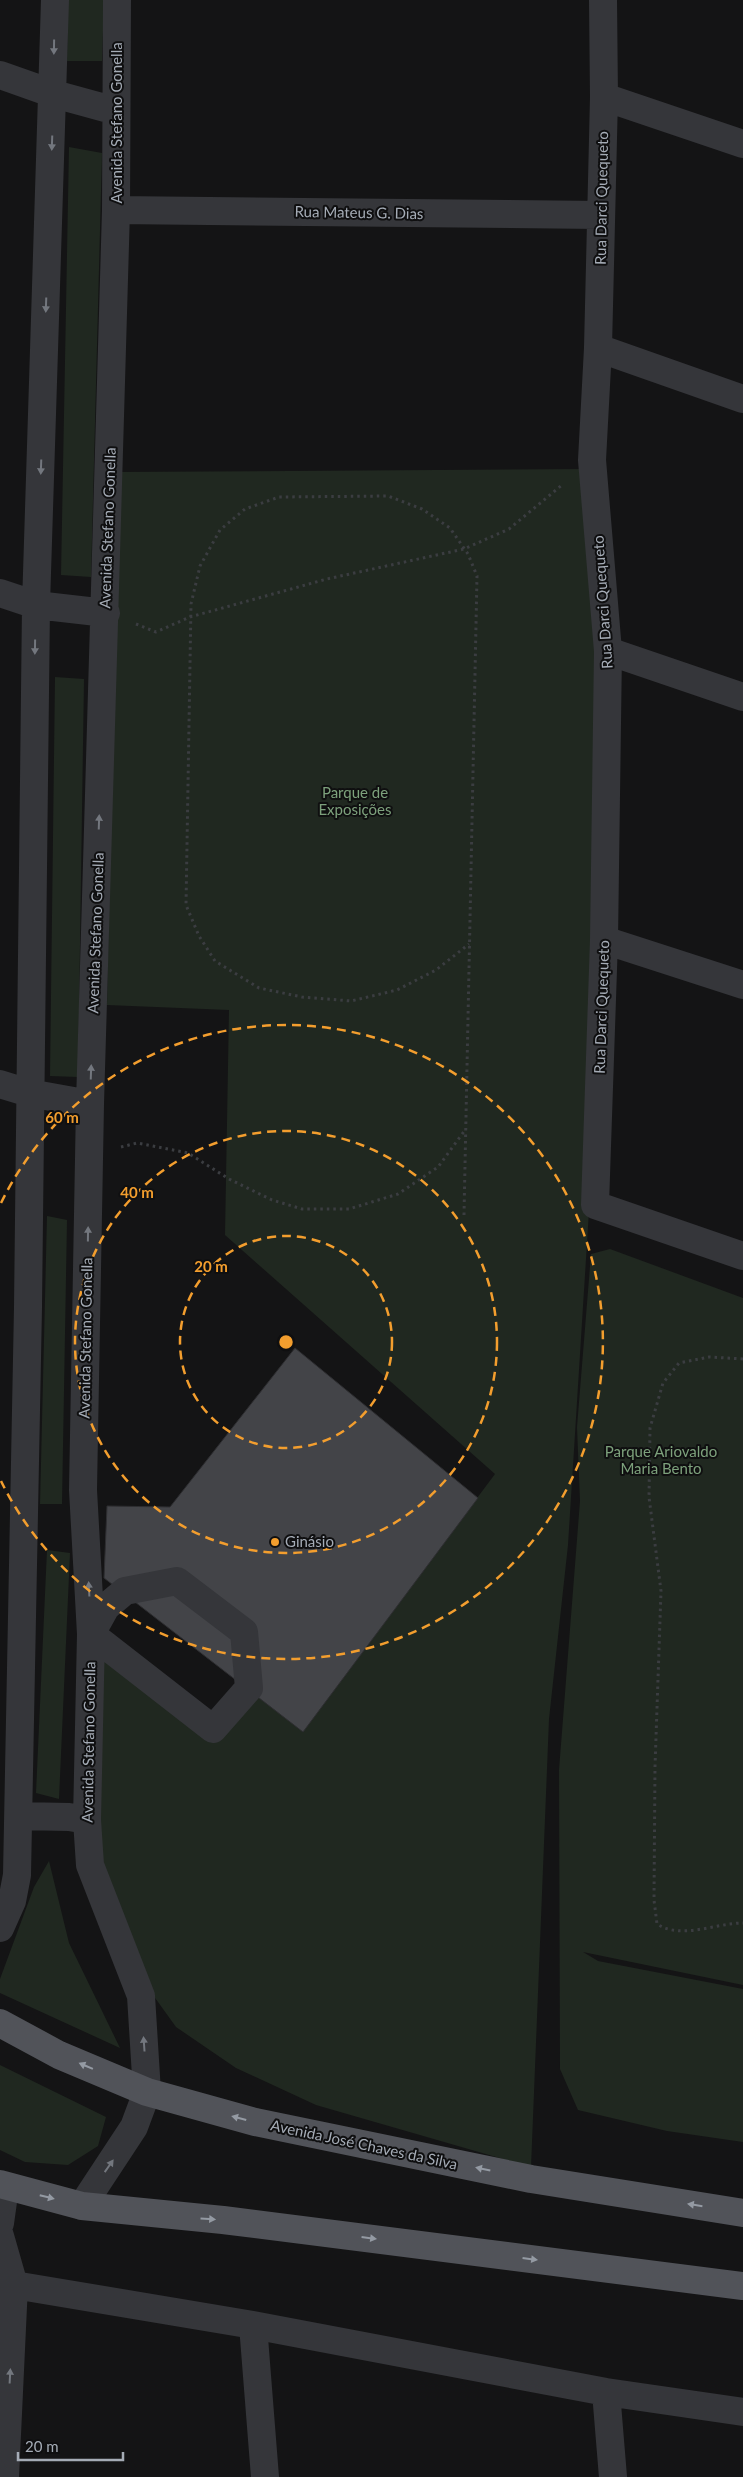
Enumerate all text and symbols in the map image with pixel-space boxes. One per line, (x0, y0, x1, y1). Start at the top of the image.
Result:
one-way arrow (50, 39, 58, 55)
street label: Avenida Stefano Gonella (107, 42, 125, 204)
street label: Rua Darci Quequeto (591, 131, 611, 265)
one-way arrow (48, 135, 56, 151)
street label: Rua Mateus G. Dias (294, 202, 424, 222)
one-way arrow (42, 297, 50, 313)
street label: Avenida Stefano Gonella (95, 447, 119, 609)
one-way arrow (36, 460, 44, 476)
street label: Rua Darci Quequeto (588, 535, 616, 669)
one-way arrow (31, 640, 39, 656)
park label: Parque de Exposições (318, 783, 392, 818)
one-way arrow (95, 814, 103, 830)
street label: Avenida Stefano Gonella (83, 852, 107, 1014)
street label: Rua Darci Quequeto (590, 940, 612, 1074)
one-way arrow (88, 1064, 96, 1080)
text: 60 m (45, 1108, 79, 1126)
text: 40 m (120, 1183, 154, 1201)
one-way arrow (84, 1226, 92, 1242)
street label: Avenida Stefano Gonella (75, 1257, 95, 1419)
text: 20 m (194, 1257, 228, 1275)
centre of rings (277, 1333, 295, 1351)
park label: Parque Ariovaldo Maria Bento (605, 1442, 717, 1477)
place label: Ginásio (285, 1532, 334, 1550)
marker: Ginásio (269, 1536, 281, 1548)
one-way arrow (84, 1581, 92, 1597)
street label: Avenida Stefano Gonella (78, 1661, 98, 1823)
one-way arrow (139, 2035, 147, 2051)
one-way arrow (79, 2062, 93, 2070)
one-way arrow (231, 2113, 246, 2121)
street label: Avenida José Chaves da Silva (269, 2115, 459, 2173)
one-way arrow (104, 2159, 114, 2172)
one-way arrow (475, 2165, 491, 2173)
one-way arrow (39, 2193, 54, 2201)
one-way arrow (687, 2200, 703, 2208)
one-way arrow (200, 2215, 216, 2223)
one-way arrow (361, 2234, 377, 2242)
one-way arrow (522, 2255, 538, 2263)
one-way arrow (6, 2368, 14, 2384)
scale bar (18, 2430, 122, 2462)
text: 20 m (25, 2437, 59, 2455)

